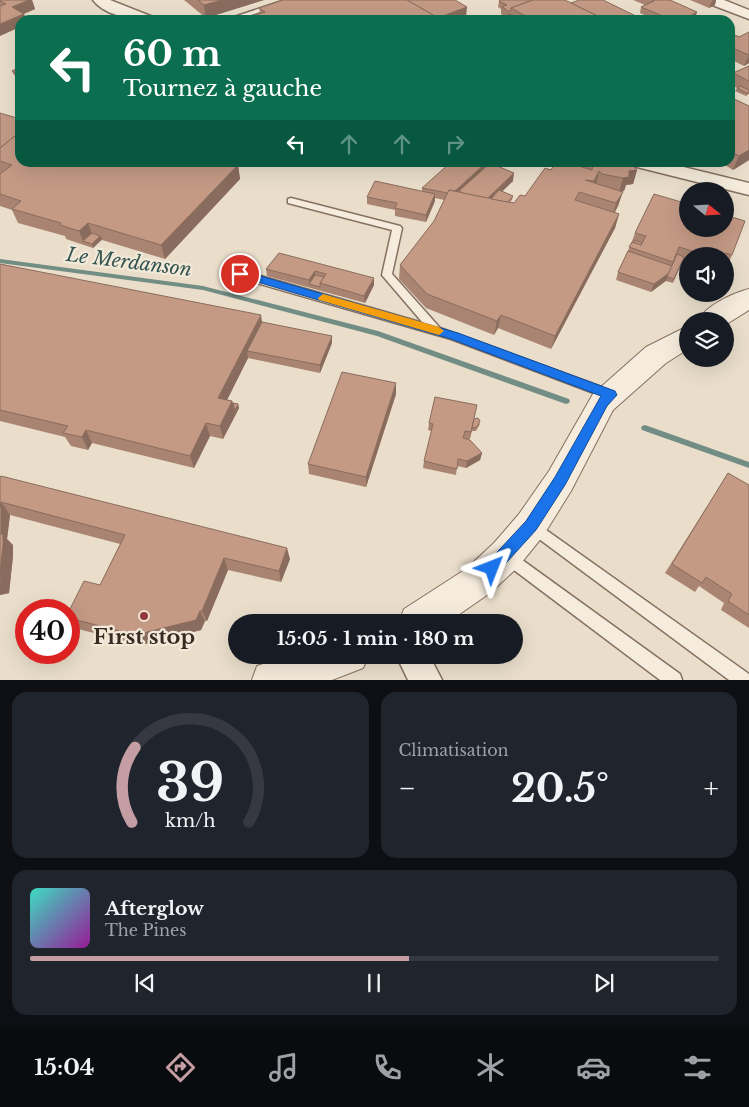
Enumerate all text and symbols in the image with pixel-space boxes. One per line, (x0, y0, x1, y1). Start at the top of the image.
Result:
text: 60 m (123, 32, 221, 75)
icon: left (40, 35, 105, 100)
text: Tournez à gauche (123, 75, 322, 102)
icon: left (282, 130, 310, 158)
icon: ahead (335, 130, 363, 158)
icon: ahead (388, 130, 416, 158)
icon: right (441, 130, 469, 158)
north arrow (679, 182, 734, 238)
map controls (679, 182, 734, 367)
water label: Le Merdanson (64, 243, 193, 281)
button: sound (679, 247, 734, 302)
pin (219, 253, 261, 295)
icon: arrive (226, 260, 254, 288)
button: layers (679, 312, 734, 367)
position arrow (465, 541, 517, 593)
speed limit sign: 40 (15, 599, 80, 664)
marker: First stop (138, 610, 150, 622)
place label: First stop (93, 624, 195, 650)
text: 15:05 · 1 min · 180 m (277, 627, 474, 650)
text: Climatisation (399, 740, 509, 760)
text: 39 (156, 751, 224, 815)
text: 20.5° (511, 765, 609, 812)
text: − (399, 771, 416, 806)
text: + (704, 771, 719, 806)
text: km/h (165, 810, 216, 832)
text: Afterglow (105, 897, 204, 920)
text: The Pines (105, 920, 187, 940)
icon: previous (131, 969, 159, 997)
icon: pause (360, 969, 388, 997)
icon: next (590, 969, 618, 997)
icon: directions (163, 1050, 198, 1085)
icon: music (266, 1050, 301, 1085)
icon: phone (370, 1050, 405, 1085)
icon: climate (473, 1050, 508, 1085)
icon: car (576, 1050, 611, 1085)
icon: filters (680, 1050, 715, 1085)
text: 15:04 (34, 1054, 94, 1081)

